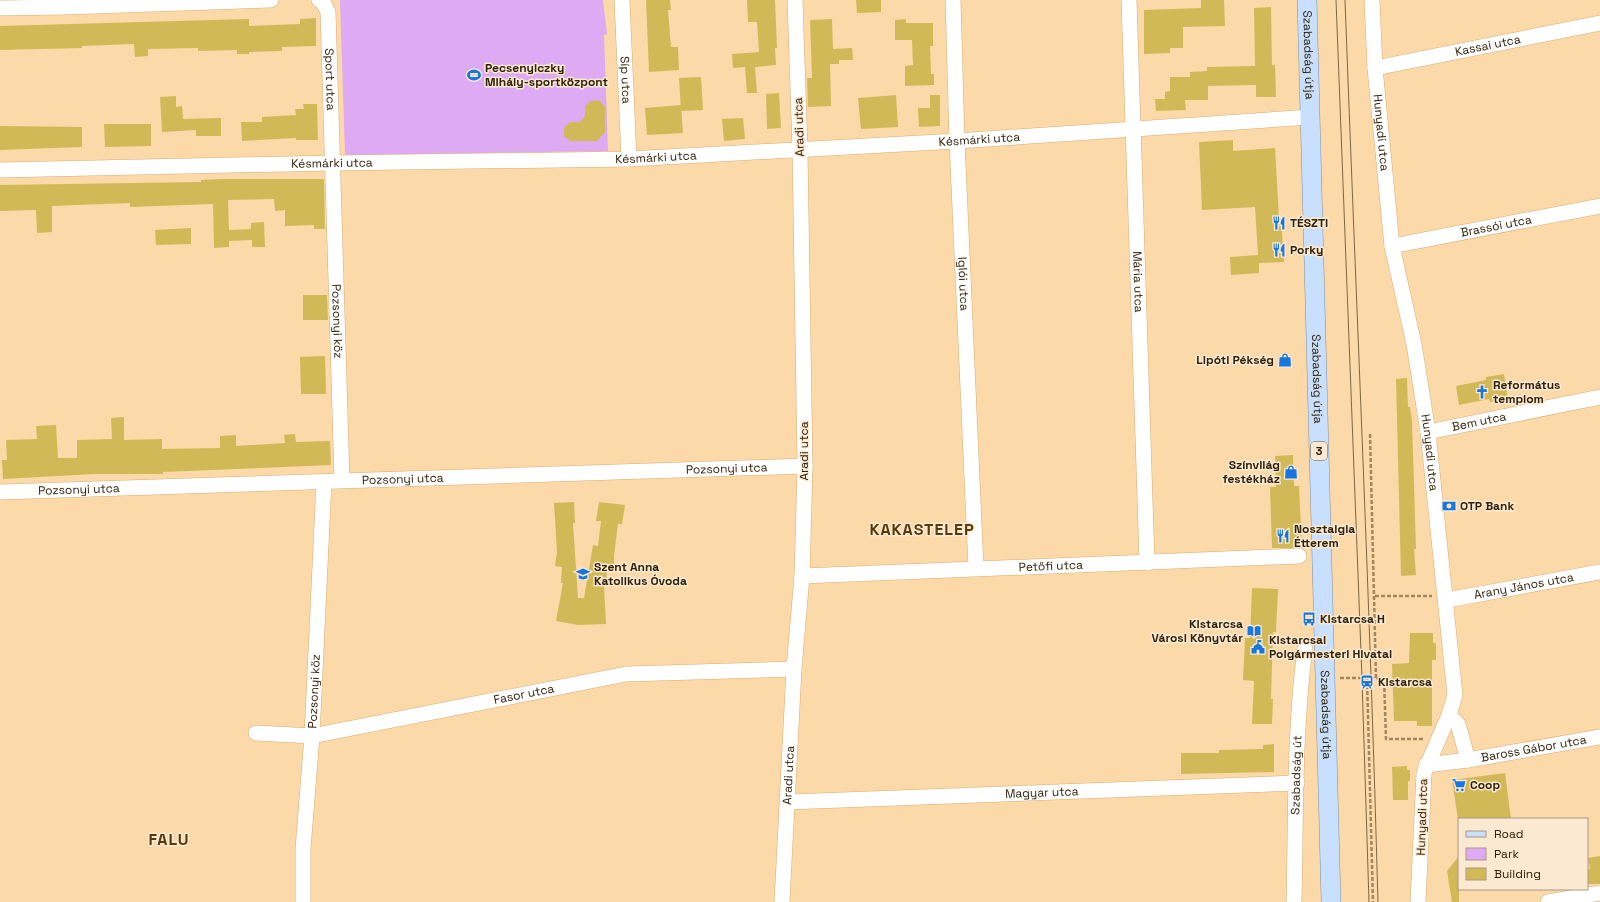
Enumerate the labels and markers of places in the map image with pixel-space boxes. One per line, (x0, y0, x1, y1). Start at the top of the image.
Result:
place label: Pecsenyiczky Mihály-sportközpont (485, 60, 608, 90)
sports icon: Pecsenyiczky Mihály-sportközpont (466, 67, 482, 83)
restaurant icon: TÉSZTI (1271, 215, 1287, 231)
place label: TÉSZTI (1290, 215, 1328, 231)
restaurant icon: Porky (1271, 242, 1287, 258)
place label: Porky (1290, 242, 1323, 258)
place label: Lipóti Pékség (1196, 352, 1274, 368)
shop icon: Lipóti Pékség (1277, 352, 1293, 368)
place label: Református templom (1493, 377, 1560, 407)
church icon: Református templom (1474, 384, 1490, 400)
place label: Színvilág festékház (1222, 457, 1280, 487)
shop icon: Színvilág festékház (1283, 464, 1299, 480)
bank icon: OTP Bank (1441, 498, 1457, 514)
place label: OTP Bank (1460, 498, 1514, 514)
place label: Nosztalgia Étterem (1294, 521, 1355, 551)
restaurant icon: Nosztalgia Étterem (1275, 528, 1291, 544)
place label: Szent Anna Katolikus Óvoda (594, 559, 687, 589)
school or university icon: Szent Anna Katolikus Óvoda (575, 566, 591, 582)
bus stop icon: Kistarcsa H (1301, 611, 1317, 627)
place label: Kistarcsa H (1320, 611, 1385, 627)
place label: Kistarcsa Városi Könyvtár (1151, 616, 1243, 646)
library icon: Kistarcsa Városi Könyvtár (1246, 623, 1262, 639)
place label: Kistarcsai Polgármesteri Hivatal (1269, 632, 1392, 662)
public building icon: Kistarcsai Polgármesteri Hivatal (1250, 639, 1266, 655)
station icon: Kistarcsa (1359, 674, 1375, 690)
place label: Kistarcsa (1378, 674, 1432, 690)
supermarket icon: Coop (1451, 777, 1467, 793)
place label: Coop (1470, 777, 1500, 793)

